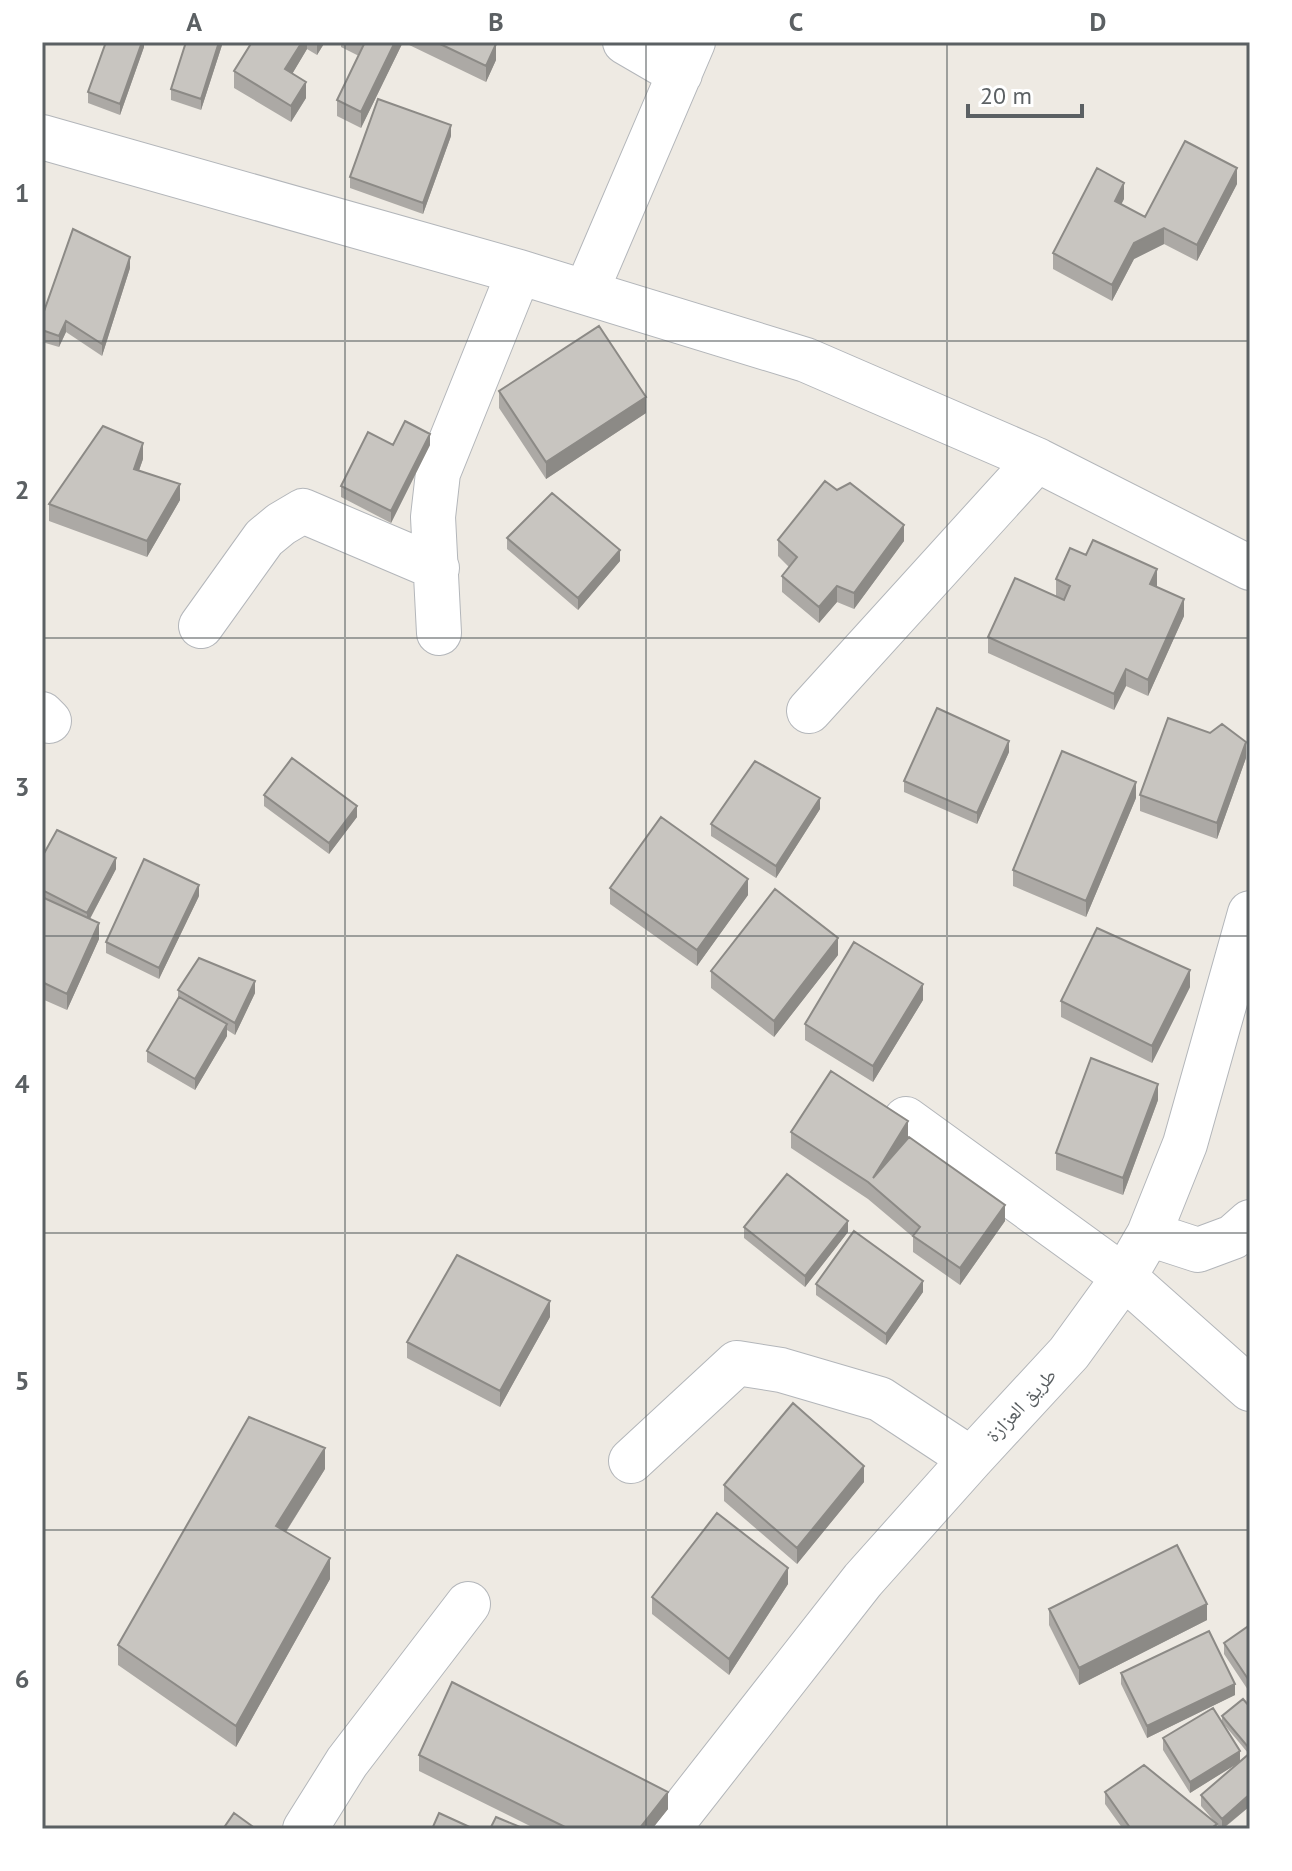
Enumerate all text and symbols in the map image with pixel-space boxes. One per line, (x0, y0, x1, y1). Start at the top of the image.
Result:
text: A (186, 5, 202, 38)
text: B (488, 5, 504, 38)
text: C (789, 5, 803, 38)
text: D (1090, 5, 1106, 38)
scale bar (968, 68, 1082, 118)
text: 20 m (980, 80, 1032, 111)
text: 1 (15, 176, 29, 209)
text: 2 (15, 473, 29, 506)
text: 3 (15, 770, 29, 803)
text: 4 (15, 1067, 30, 1100)
street label: طريق العزازة (980, 1362, 1062, 1448)
text: 5 (15, 1364, 29, 1397)
text: 6 (15, 1662, 29, 1695)

